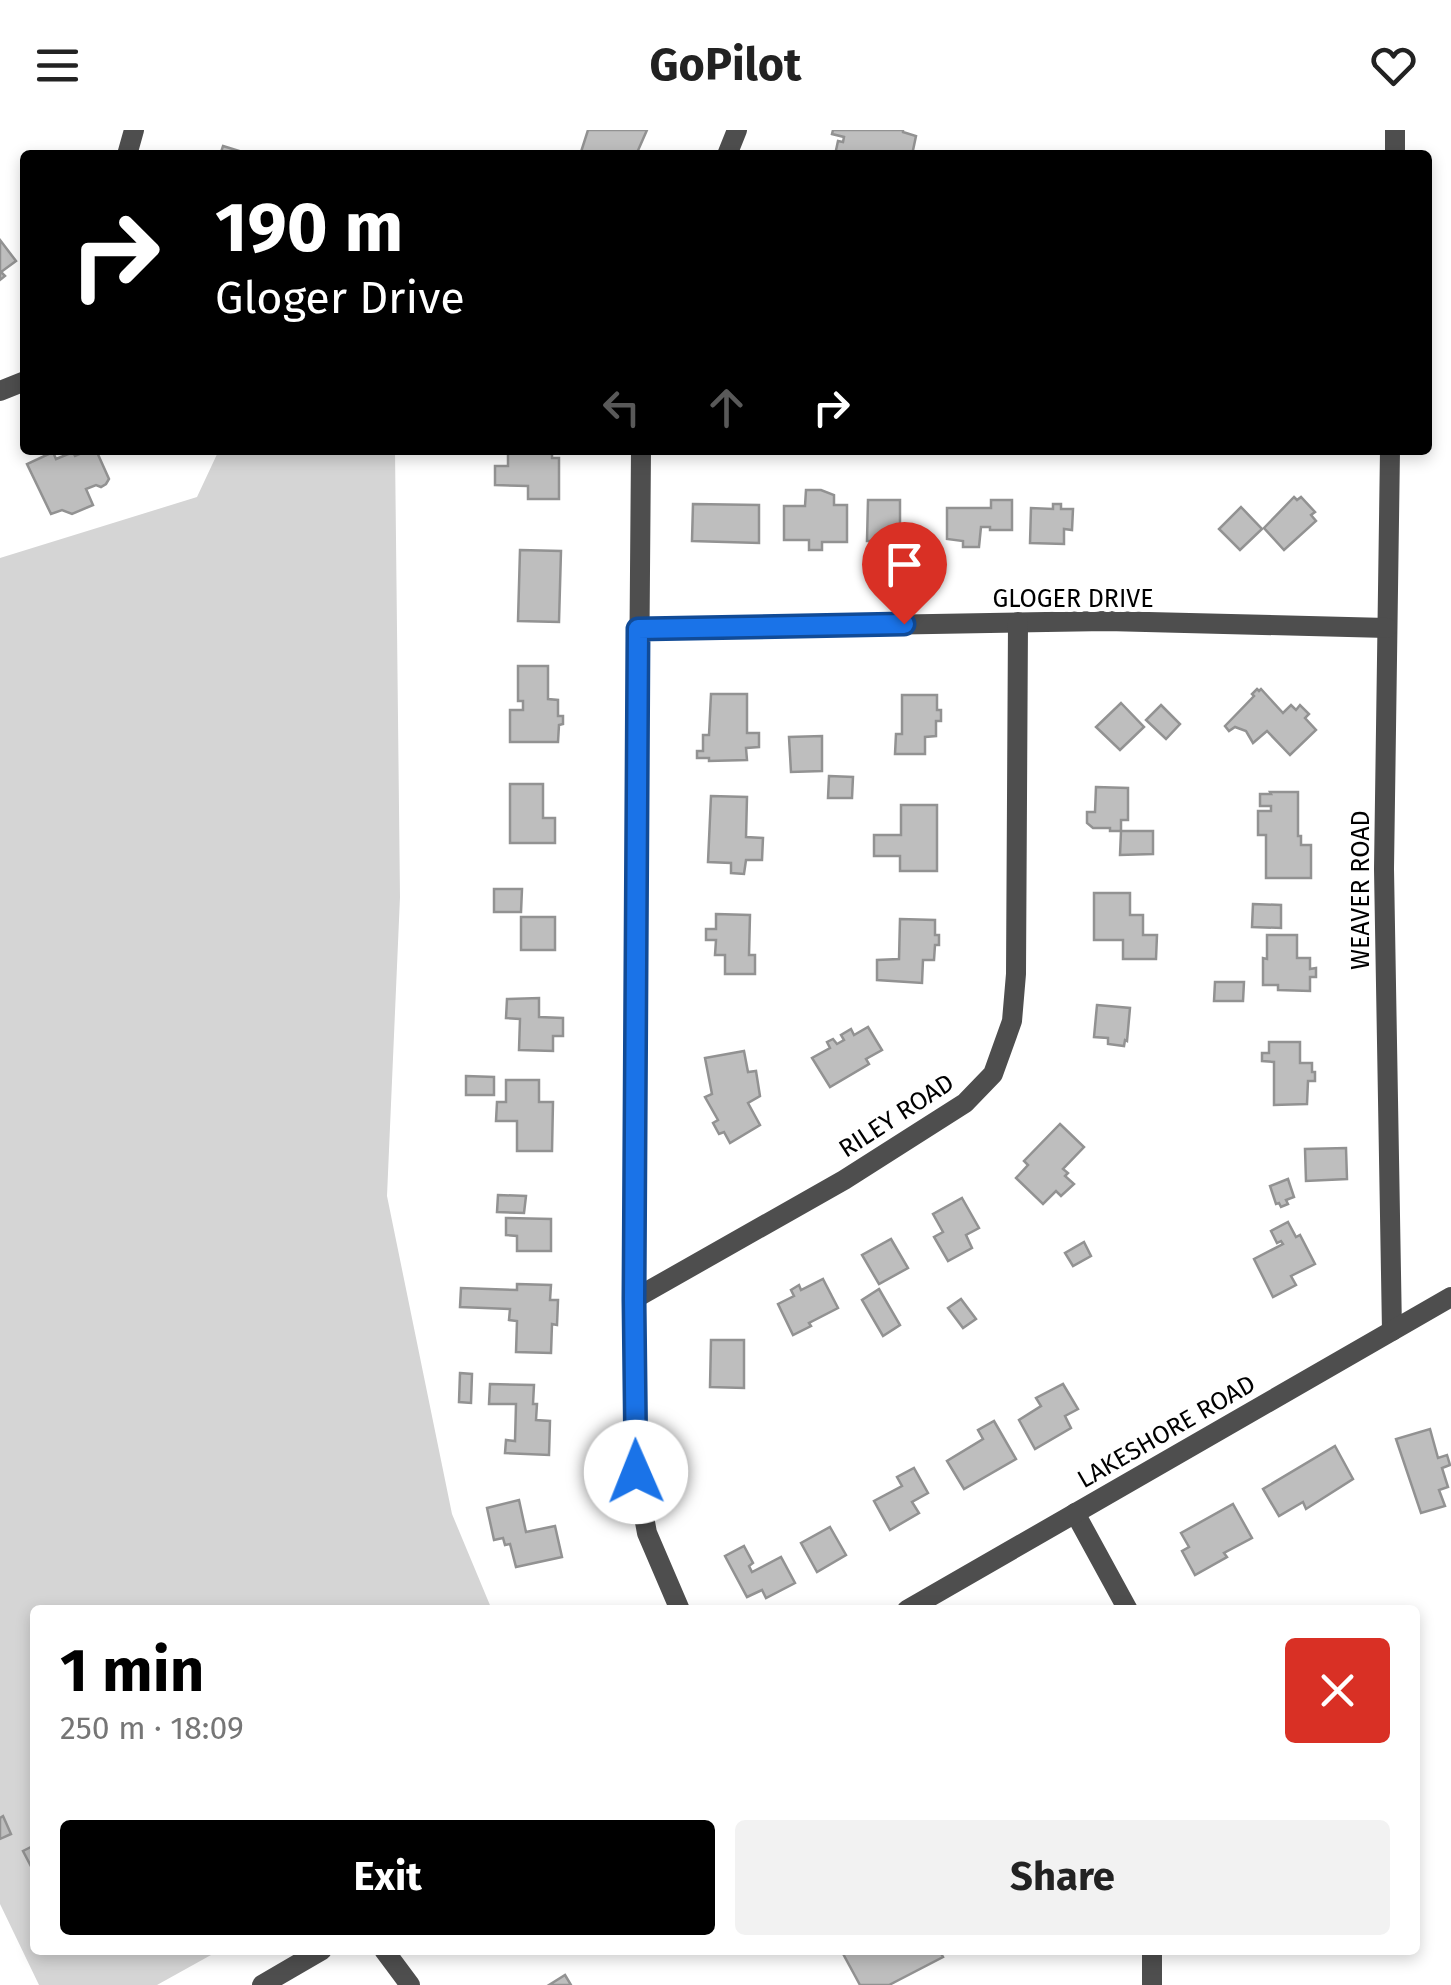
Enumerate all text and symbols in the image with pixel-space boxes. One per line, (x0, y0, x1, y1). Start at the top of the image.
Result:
icon: menu (30, 38, 85, 93)
text: GoPilot (650, 38, 801, 92)
icon: heart (1366, 38, 1421, 93)
text: 190 m (215, 186, 403, 270)
icon: right (50, 190, 180, 320)
text: Gloger Drive (215, 271, 465, 325)
icon: left (594, 380, 649, 435)
icon: ahead (699, 380, 754, 435)
icon: right (804, 380, 859, 435)
pin (862, 522, 947, 625)
icon: arrive (877, 537, 932, 592)
street label: GLOGER DRIVE (992, 584, 1154, 614)
street label: WEAVER ROAD (1346, 810, 1376, 970)
street label: RILEY ROAD (833, 1068, 960, 1164)
street label: LAKESHORE ROAD (1072, 1369, 1261, 1495)
position arrow (584, 1420, 688, 1524)
text: 1 min (60, 1635, 204, 1707)
button: close (1285, 1638, 1390, 1743)
text: 250 m · 18:09 (60, 1709, 244, 1747)
button: Exit (60, 1820, 715, 1935)
button: Share (735, 1820, 1390, 1935)

